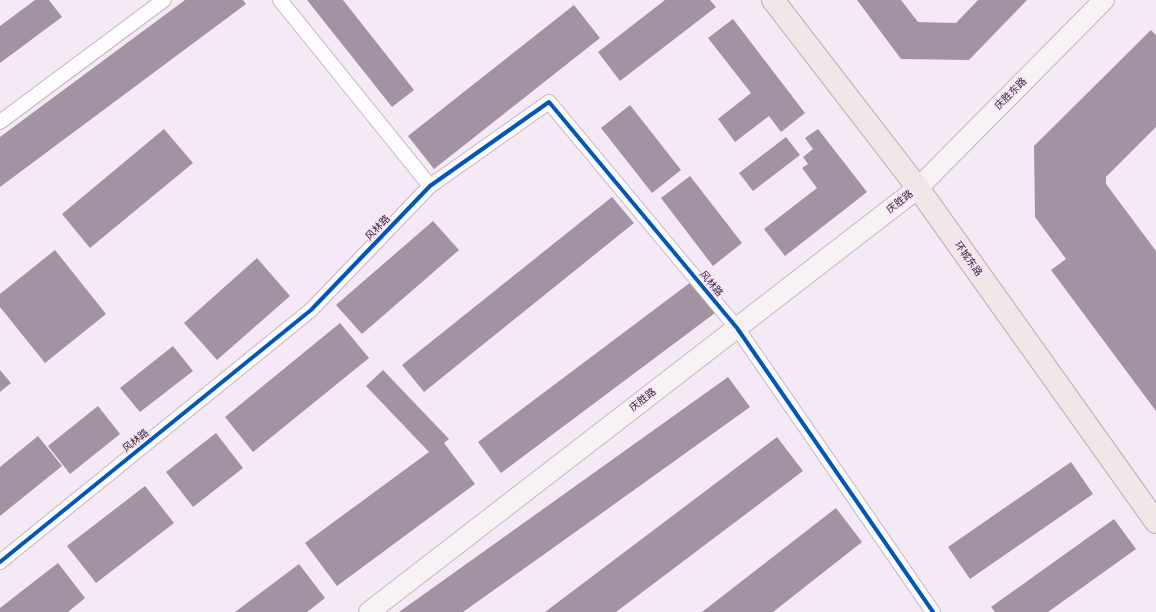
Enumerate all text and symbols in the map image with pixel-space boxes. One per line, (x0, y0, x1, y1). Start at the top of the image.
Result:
street label: 庆胜东路 (993, 76, 1029, 112)
street label: 庆胜路 (884, 188, 916, 216)
street label: 风林路 (363, 213, 393, 243)
street label: 环城东路 (952, 239, 984, 279)
street label: 风林路 (697, 269, 725, 299)
street label: 庆胜路 (627, 386, 659, 414)
street label: 风林路 (121, 427, 151, 455)

